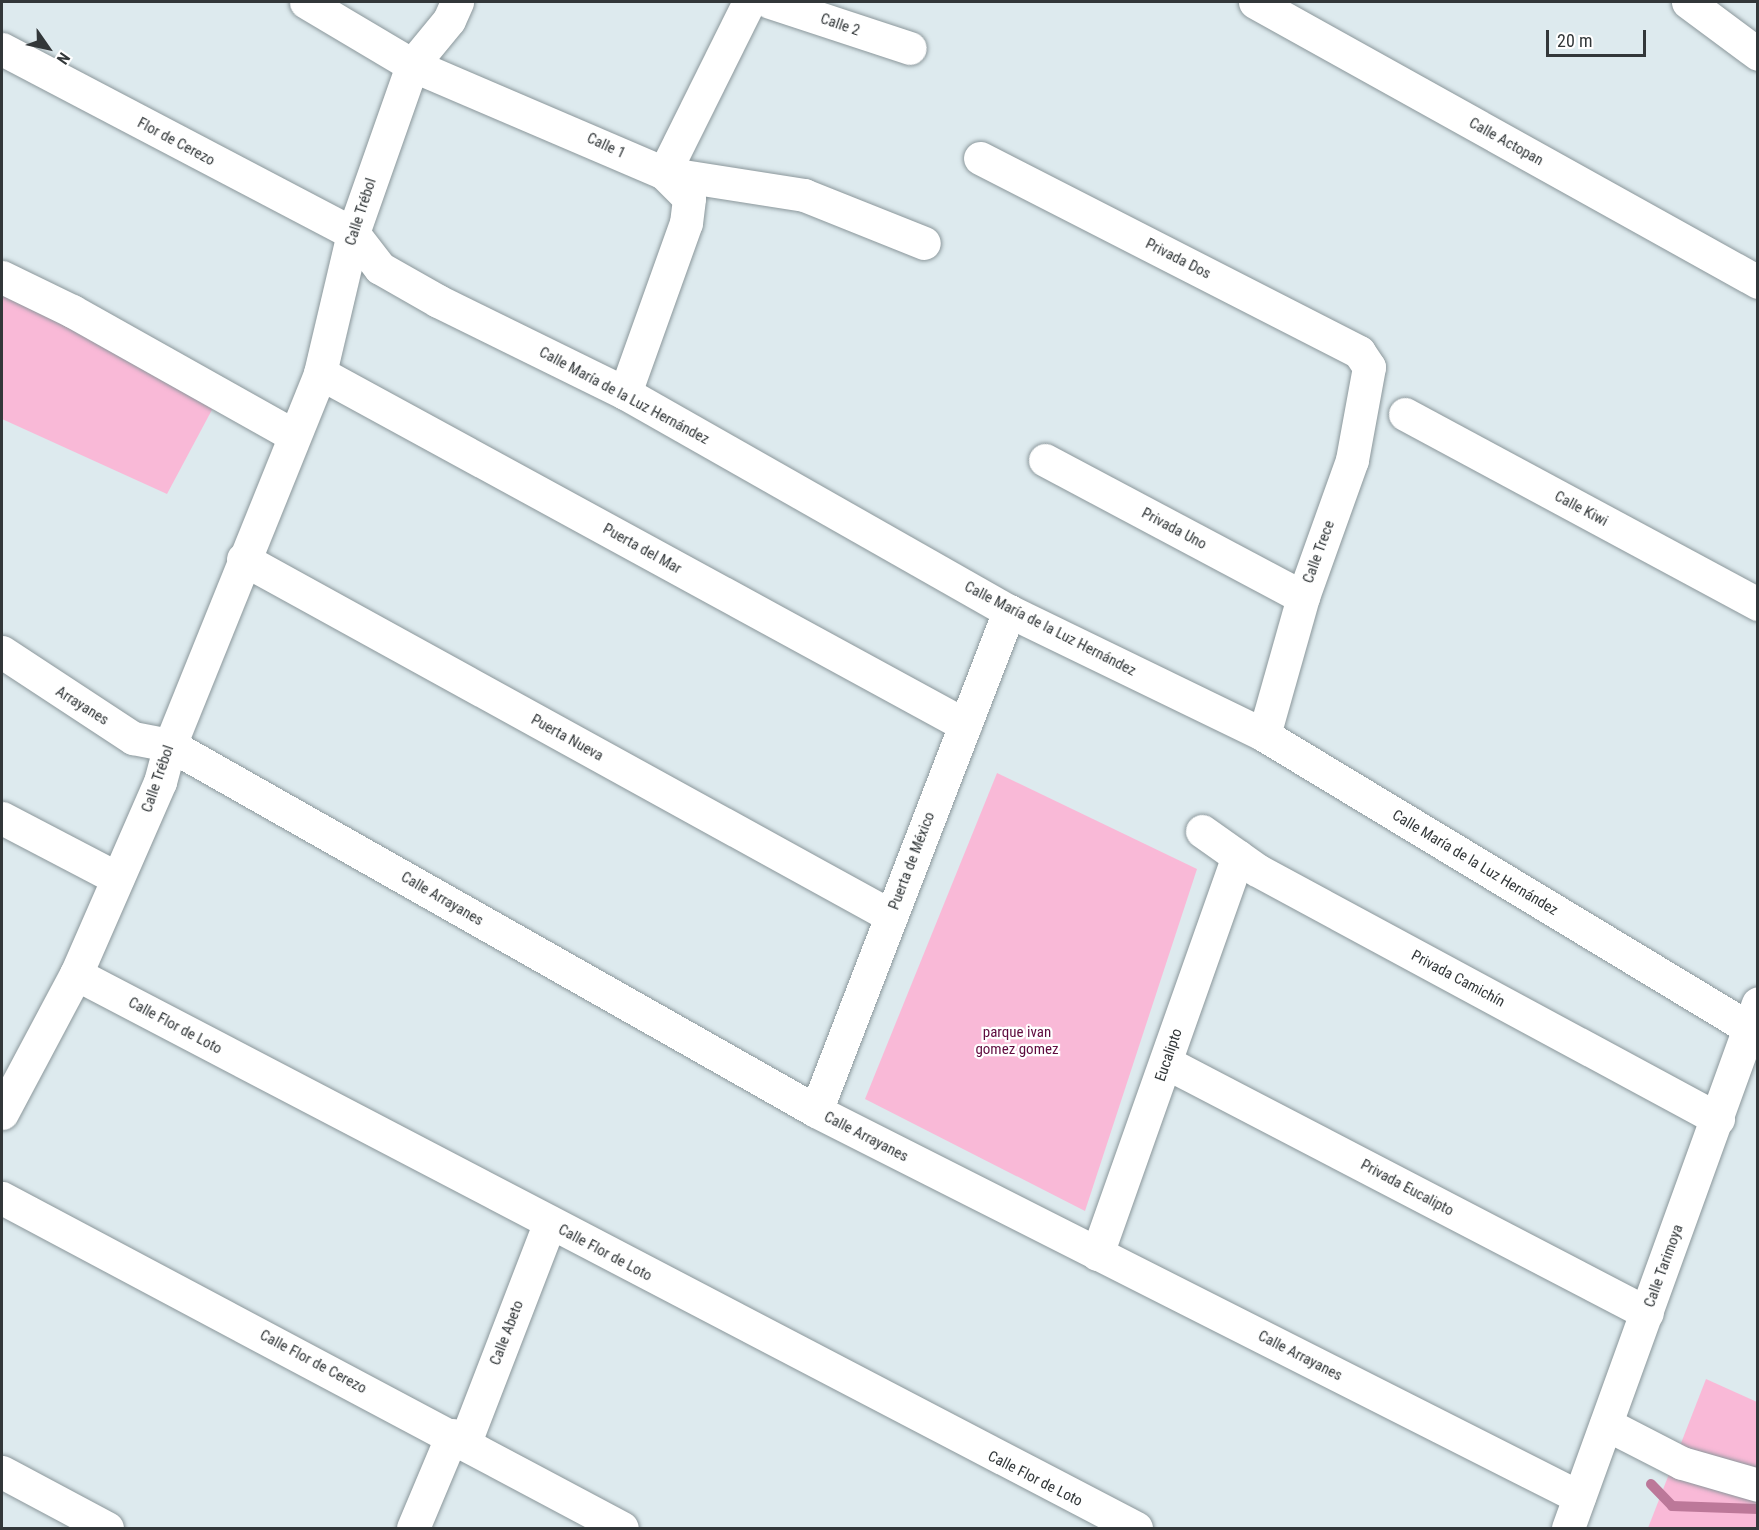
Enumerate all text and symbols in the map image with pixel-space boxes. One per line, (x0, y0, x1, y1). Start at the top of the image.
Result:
street label: Calle 2 (818, 10, 862, 40)
north arrow (18, 18, 78, 78)
scale bar (1549, 18, 1650, 56)
text: 20 m (1557, 30, 1592, 51)
text: N (53, 49, 74, 68)
street label: Flor de Cerezo (134, 114, 218, 170)
street label: Calle Actopan (1466, 114, 1546, 170)
street label: Calle 1 (584, 129, 628, 163)
street label: Calle Trébol (342, 176, 380, 248)
street label: Privada Dos (1142, 235, 1214, 283)
street label: Calle María de la Luz Hernández (536, 343, 712, 449)
street label: Calle Kiwi (1551, 487, 1611, 531)
street label: Privada Uno (1138, 504, 1210, 554)
street label: Calle Trece (1299, 518, 1339, 586)
street label: Puerta del Mar (600, 520, 684, 578)
street label: Calle María de la Luz Hernández (961, 578, 1139, 680)
street label: Arrayanes (52, 683, 112, 729)
street label: Puerta Nueva (528, 711, 606, 765)
street label: Calle Trébol (138, 743, 178, 815)
street label: Calle María de la Luz Hernández (1389, 806, 1561, 920)
street label: Puerta de México (885, 810, 939, 912)
street label: Calle Arrayanes (398, 868, 486, 930)
street label: Privada Camichín (1408, 947, 1508, 1011)
street label: Calle Flor de Loto (125, 994, 225, 1058)
park label: parque ivan gomez gomez (975, 1023, 1059, 1058)
street label: Eucalipto (1152, 1026, 1186, 1084)
street label: Calle Arrayanes (821, 1108, 911, 1166)
street label: Privada Eucalipto (1357, 1156, 1457, 1220)
street label: Calle Flor de Loto (555, 1221, 655, 1285)
street label: Calle Tarimoya (1641, 1222, 1687, 1310)
street label: Calle Abeto (486, 1298, 528, 1368)
street label: Calle Flor de Cerezo (257, 1326, 369, 1398)
street label: Calle Arrayanes (1255, 1327, 1345, 1385)
street label: Calle Flor de Loto (985, 1447, 1085, 1511)

